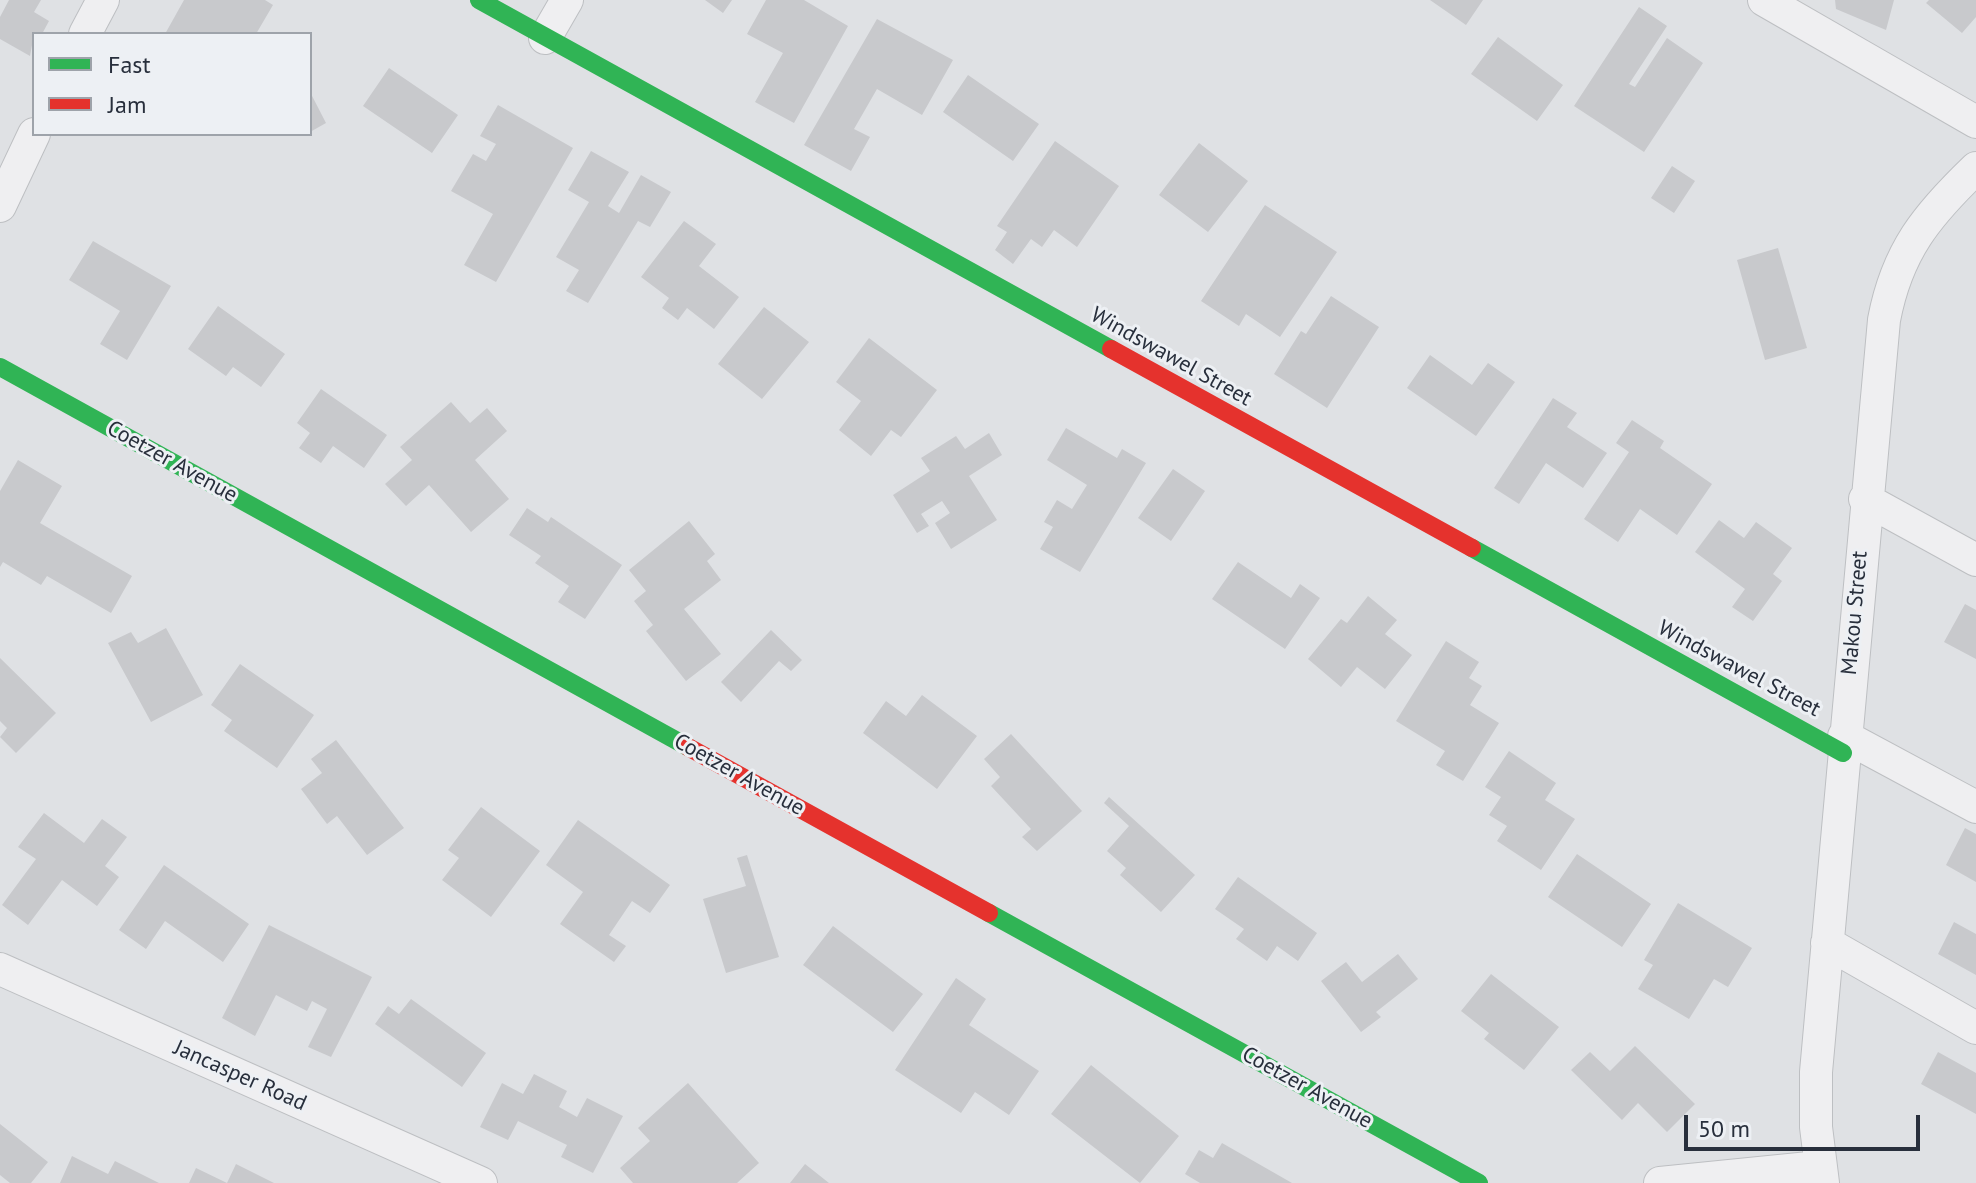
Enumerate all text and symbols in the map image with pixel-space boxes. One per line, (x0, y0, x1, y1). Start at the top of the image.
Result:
legend (32, 32, 312, 136)
text: Fast (108, 49, 151, 80)
text: Jam (108, 89, 146, 120)
street label: Windswawel Street (1086, 302, 1256, 412)
street label: Coetzer Avenue (102, 415, 242, 509)
street label: Makou Street (1836, 550, 1874, 676)
street label: Windswawel Street (1653, 615, 1825, 723)
street label: Coetzer Avenue (669, 728, 809, 822)
street label: Jancasper Road (170, 1035, 310, 1117)
street label: Coetzer Avenue (1237, 1041, 1377, 1135)
scale bar (1688, 1099, 1924, 1149)
text: 50 m (1698, 1113, 1750, 1144)

